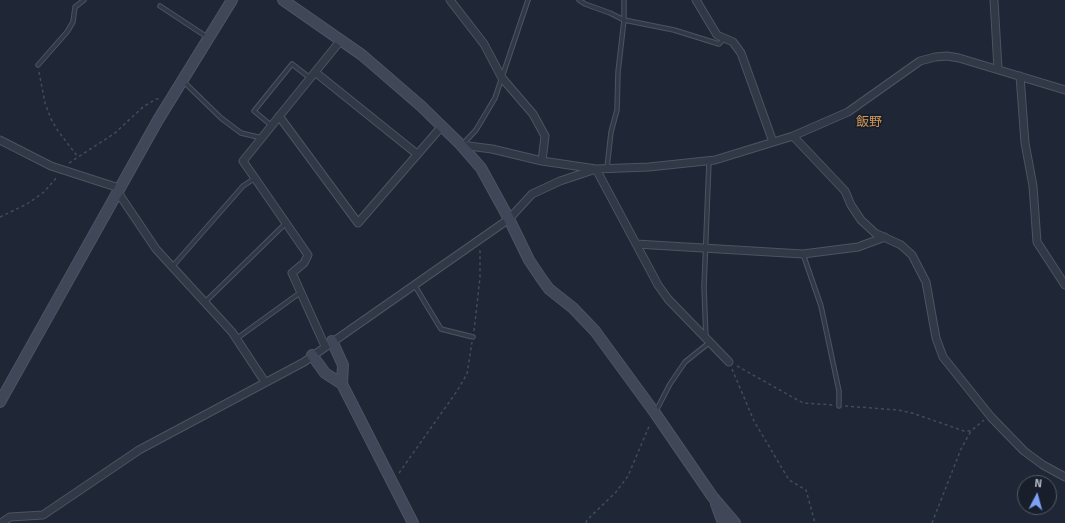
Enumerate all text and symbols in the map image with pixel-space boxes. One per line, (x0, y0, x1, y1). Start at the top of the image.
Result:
district label: 飯野 (856, 115, 882, 131)
north arrow (1017, 475, 1057, 515)
text: N (1034, 477, 1043, 490)

